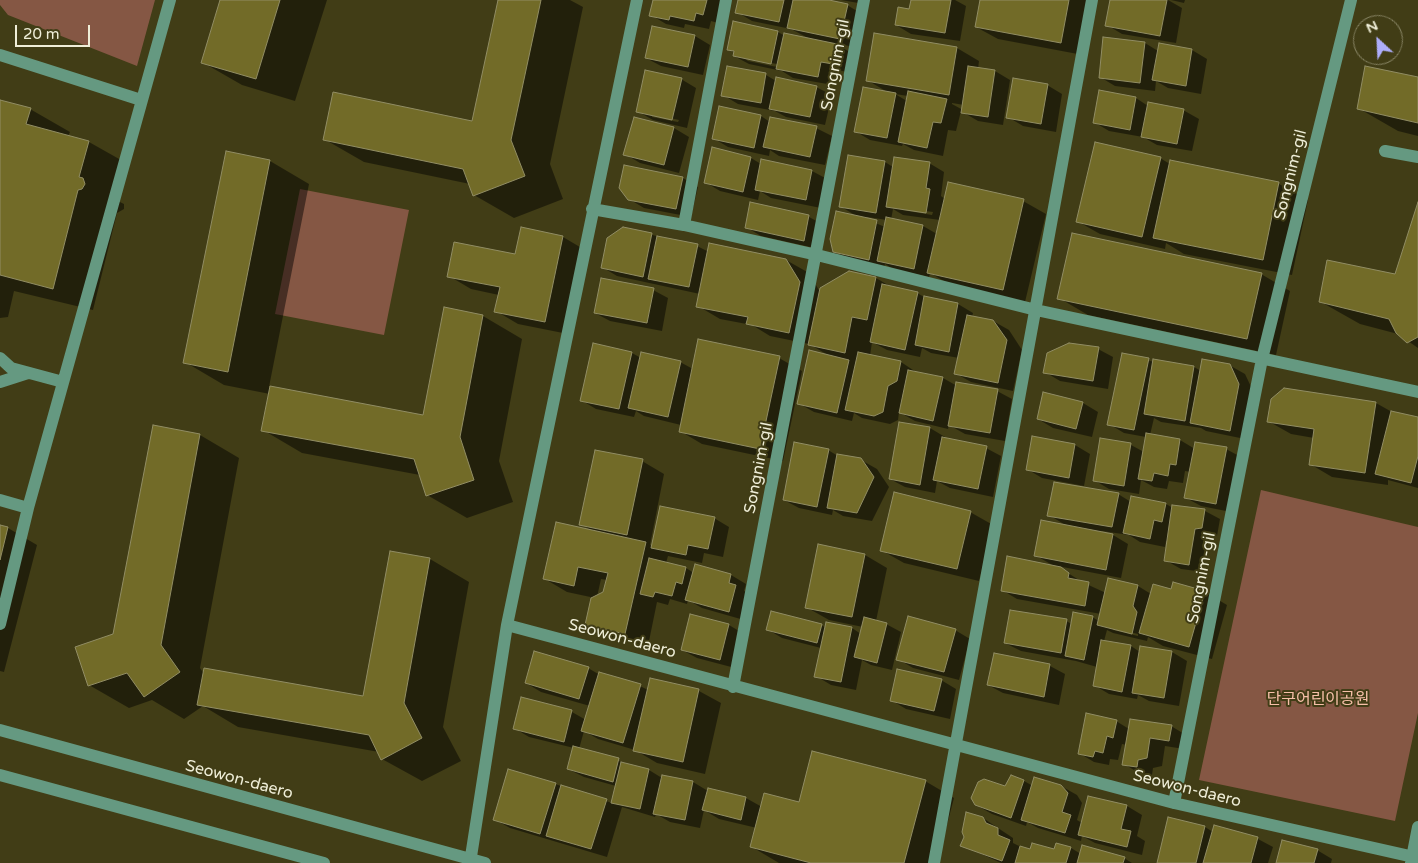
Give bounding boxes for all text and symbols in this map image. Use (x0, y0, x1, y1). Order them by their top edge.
scale bar (18, 15, 92, 47)
north arrow (1353, 15, 1403, 65)
text: N (1363, 17, 1381, 37)
street label: Songnim-gil (818, 18, 854, 112)
text: 20 m (23, 25, 60, 43)
street label: Songnim-gil (1271, 128, 1311, 222)
street label: Songnim-gil (741, 421, 777, 515)
street label: Songnim-gil (1184, 531, 1220, 625)
street label: Seowon-daero (566, 615, 678, 663)
park label: 단구어린이공원 (1266, 690, 1370, 710)
street label: Seowon-daero (183, 756, 295, 804)
street label: Seowon-daero (1131, 766, 1243, 812)

